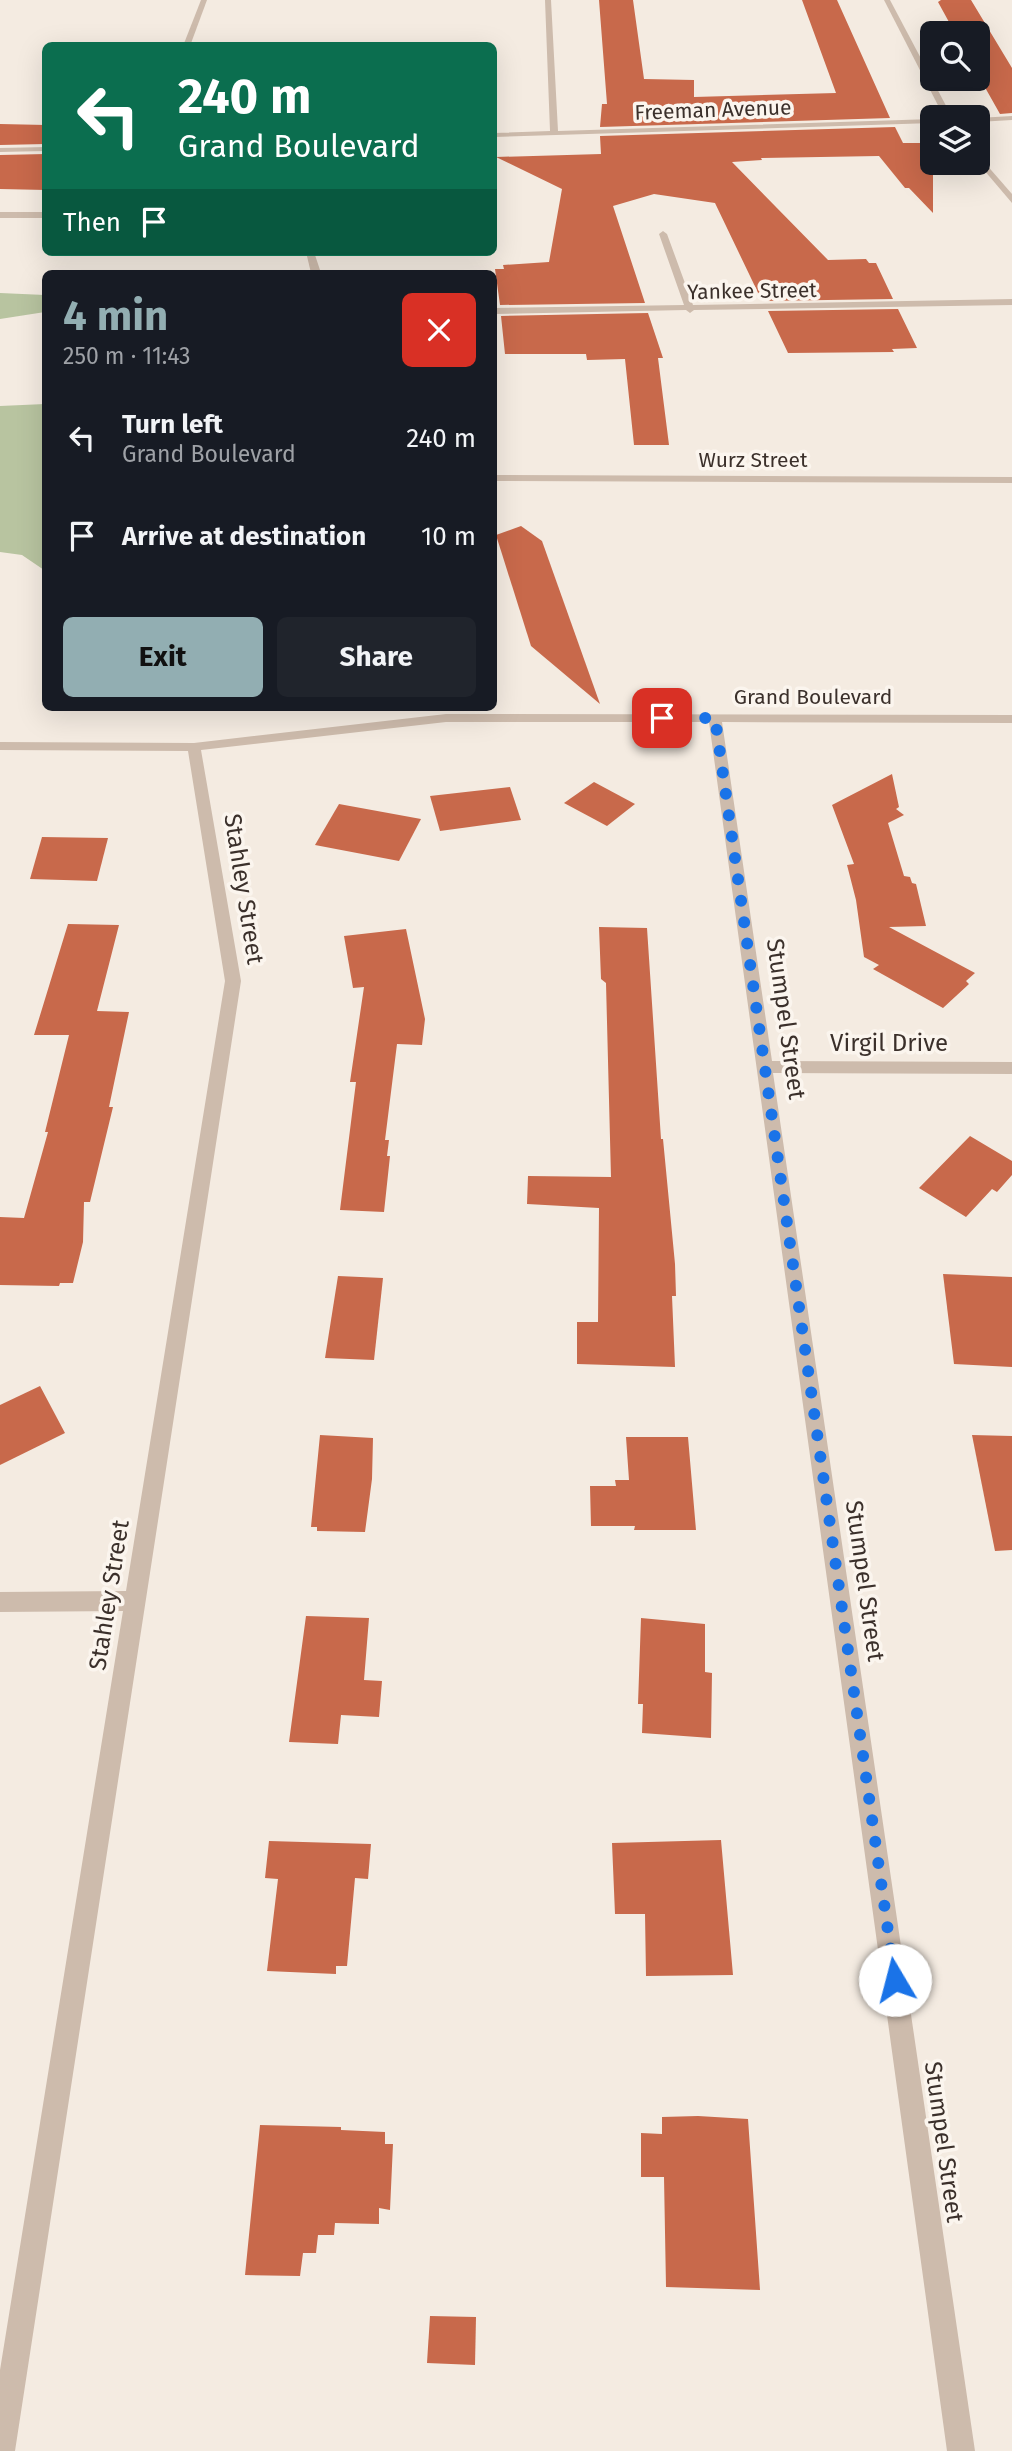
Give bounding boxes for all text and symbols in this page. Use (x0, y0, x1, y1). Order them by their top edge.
map controls (920, 21, 990, 175)
button: search (920, 21, 990, 91)
text: 240 m (178, 67, 311, 126)
icon: left (63, 70, 154, 161)
street label: Freeman Avenue (634, 94, 792, 126)
button: layers (920, 105, 990, 175)
text: Grand Boulevard (178, 127, 420, 165)
icon: arrive (135, 203, 173, 241)
text: Then (63, 207, 121, 238)
street label: Yankee Street (687, 277, 817, 305)
text: 4 min (63, 291, 168, 341)
button: close (402, 293, 476, 367)
text: 250 m · 11:43 (63, 342, 191, 370)
text: Turn left (122, 409, 223, 440)
icon: left (63, 419, 101, 457)
text: 240 m (406, 423, 476, 454)
text: Grand Boulevard (122, 440, 296, 468)
street label: Wurz Street (699, 447, 808, 473)
icon: arrive (63, 517, 101, 555)
text: Arrive at destination (122, 521, 366, 552)
text: 10 m (421, 521, 476, 552)
button: Exit (63, 617, 263, 697)
button: Share (277, 617, 476, 697)
street label: Grand Boulevard (734, 684, 892, 710)
pin (632, 688, 692, 748)
icon: arrive (643, 699, 681, 737)
street label: Stahley Street (218, 812, 270, 967)
street label: Stumpel Street (761, 937, 811, 1102)
street label: Virgil Drive (830, 1029, 948, 1057)
street label: Stumpel Street (840, 1499, 890, 1664)
street label: Stahley Street (83, 1517, 135, 1672)
position arrow (858, 1943, 932, 2017)
street label: Stumpel Street (919, 2060, 969, 2225)

